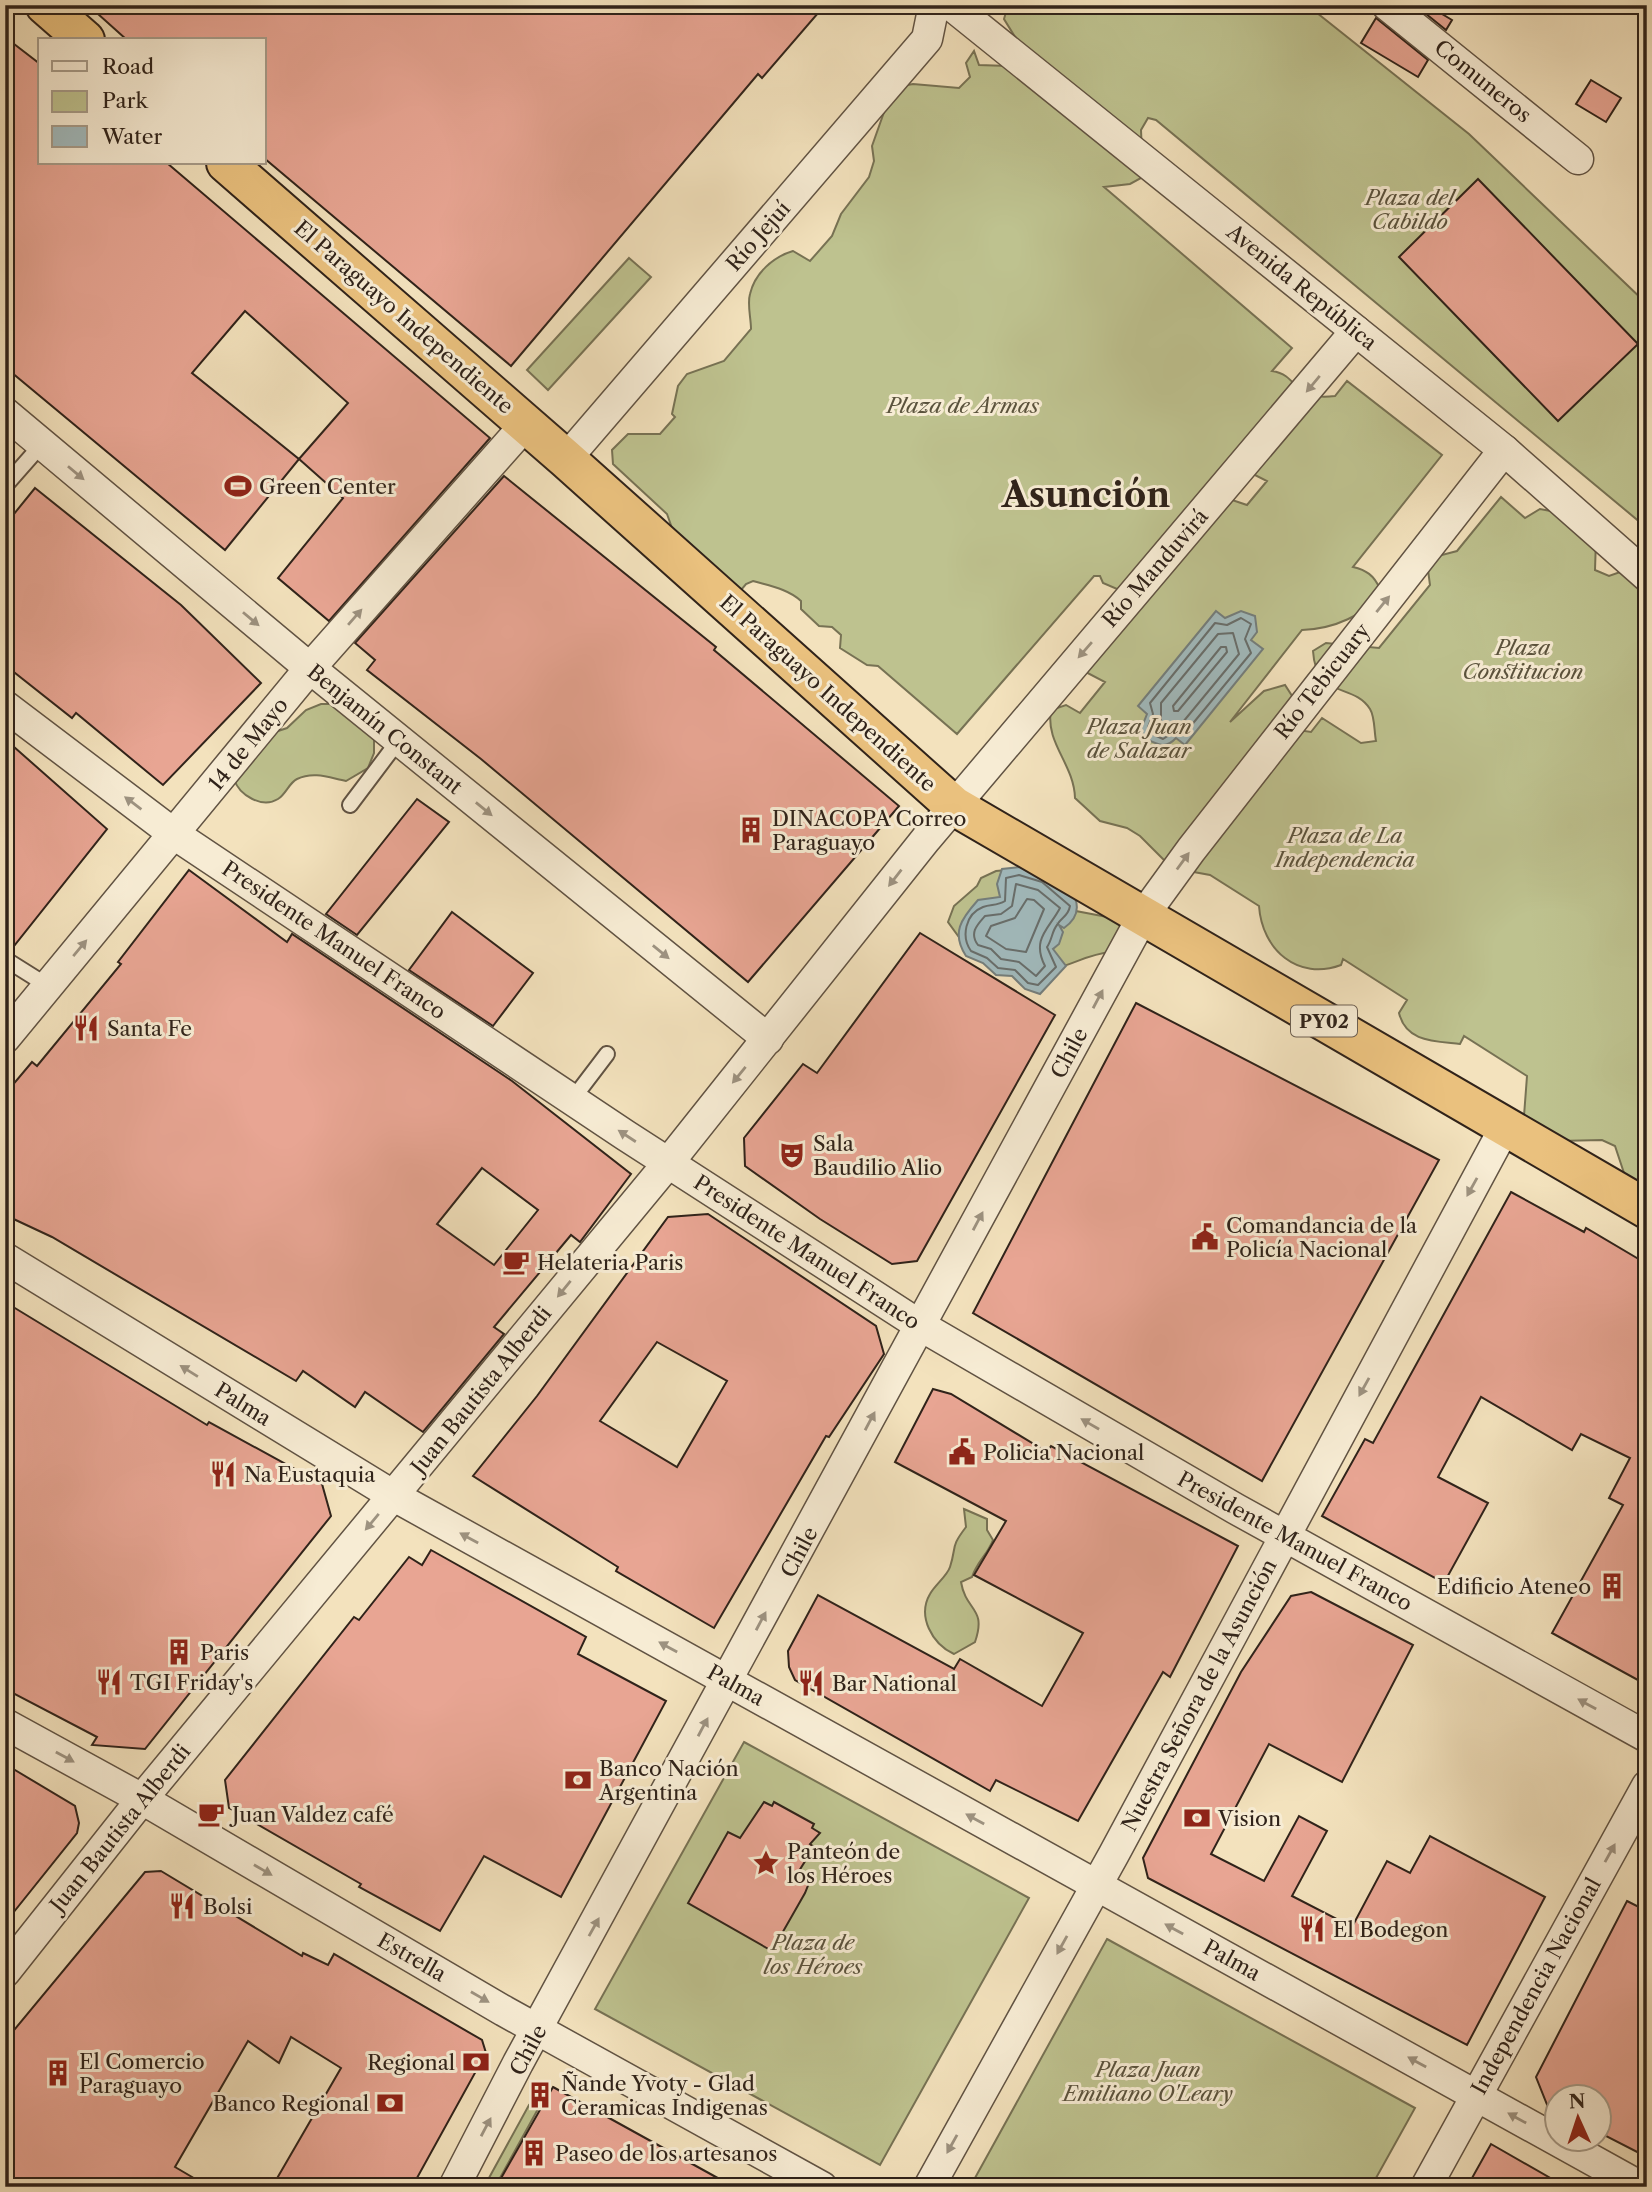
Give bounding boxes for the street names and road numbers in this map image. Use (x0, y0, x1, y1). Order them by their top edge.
street label: Comuneros (1430, 34, 1536, 128)
street label: Río Jejuí (721, 196, 795, 276)
street label: El Paraguayo Independiente (290, 215, 518, 419)
street label: Avenida República (1221, 218, 1383, 356)
street label: Río Manduvirá (1097, 503, 1214, 632)
street label: El Paraguayo Independiente (715, 589, 941, 797)
street label: Río Tebicuary (1269, 618, 1375, 744)
street label: Benjamín Constant (303, 659, 468, 799)
street label: 14 de Mayo (203, 692, 293, 796)
street label: Presidente Manuel Franco (217, 856, 451, 1024)
road number: PY02 (1291, 1006, 1357, 1036)
street label: Chile (1045, 1023, 1093, 1083)
street label: Presidente Manuel Franco (689, 1169, 925, 1335)
street label: Juan Bautista Alberdi (404, 1301, 556, 1481)
street label: Palma (210, 1377, 276, 1431)
street label: Presidente Manuel Franco (1173, 1466, 1417, 1616)
street label: Chile (775, 1522, 823, 1582)
street label: Nuestra Señora de la Asunción (1116, 1555, 1282, 1835)
street label: Palma (703, 1659, 770, 1711)
street label: Juan Bautista Alberdi (43, 1739, 195, 1919)
street label: Independencia Nacional (1466, 1873, 1606, 2099)
street label: Estrella (373, 1927, 451, 1987)
street label: Palma (1199, 1934, 1266, 1986)
street label: Chile (504, 2020, 552, 2080)

